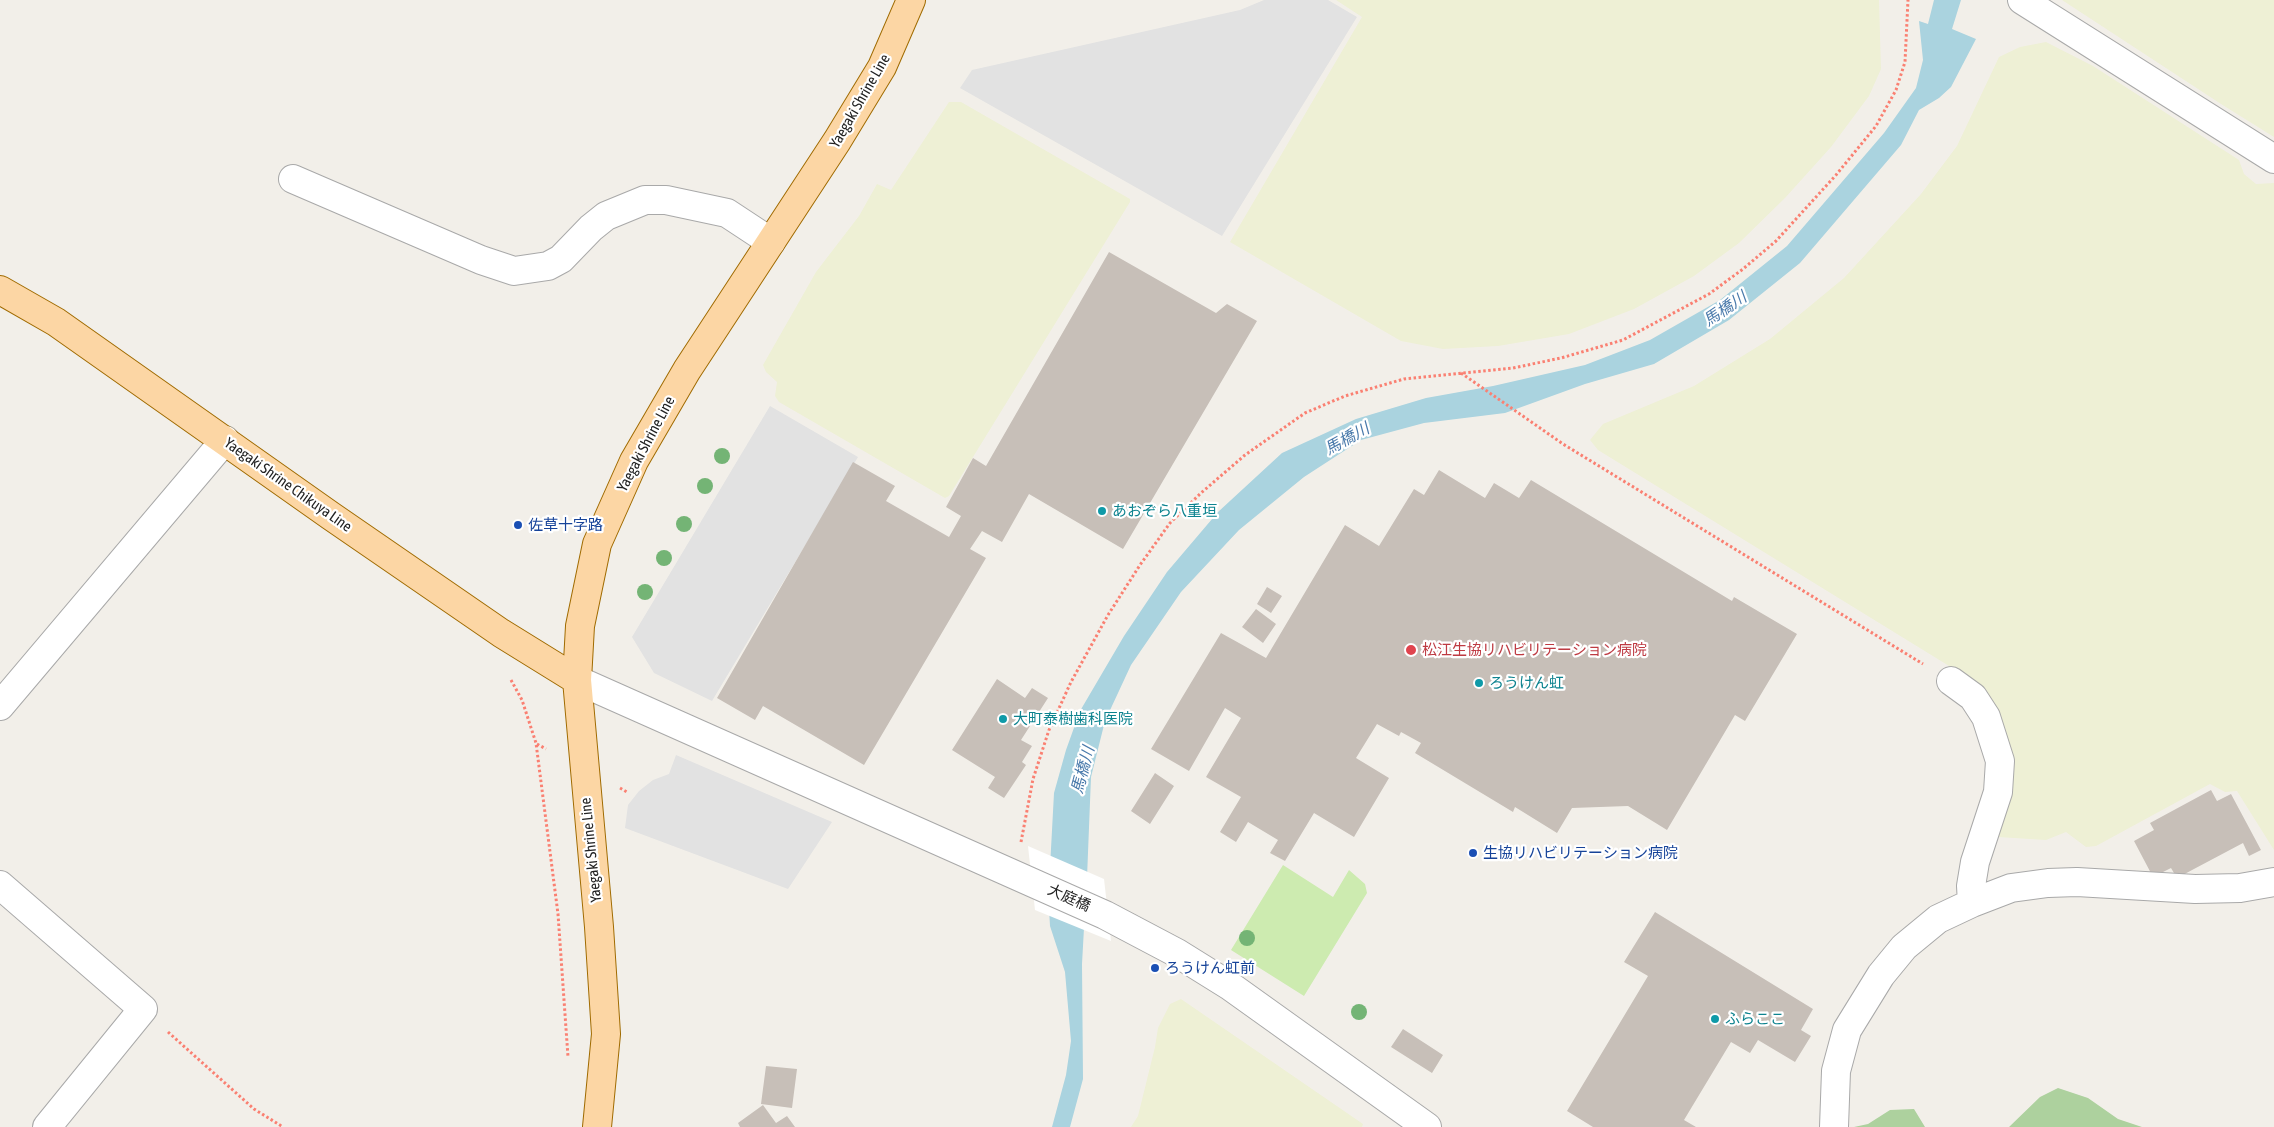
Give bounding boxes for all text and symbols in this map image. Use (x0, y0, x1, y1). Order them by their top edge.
street label: Yaegaki Shrine Line (826, 51, 894, 151)
water label: 馬橋川 (1700, 288, 1750, 330)
street label: Yaegaki Shrine Line (613, 393, 679, 495)
water label: 馬橋川 (1321, 419, 1373, 459)
street label: Yaegaki Shrine Chikuya Line (221, 434, 355, 536)
place label: あおぞら八重垣 (1112, 502, 1217, 520)
marker: あおぞら八重垣 (1096, 505, 1108, 517)
place label: 佐草十字路 (528, 516, 603, 534)
marker: 佐草十字路 (512, 519, 524, 531)
place label: 松江生協リハビリテーション病院 (1422, 641, 1647, 659)
marker: 松江生協リハビリテーション病院 (1404, 643, 1418, 657)
place label: ろうけん虹 (1489, 674, 1564, 692)
marker: ろうけん虹 (1473, 677, 1485, 689)
place label: 大町泰樹歯科医院 (1013, 710, 1133, 728)
marker: 大町泰樹歯科医院 (997, 713, 1009, 725)
water label: 馬橋川 (1068, 744, 1098, 796)
street label: Yaegaki Shrine Line (577, 797, 605, 903)
place label: 生協リハビリテーション病院 (1483, 844, 1678, 862)
marker: 生協リハビリテーション病院 (1467, 847, 1479, 859)
street label: 大庭橋 (1045, 881, 1093, 915)
place label: ろうけん虹前 (1165, 959, 1255, 977)
marker: ろうけん虹前 (1149, 962, 1161, 974)
place label: ふらここ (1725, 1010, 1785, 1028)
marker: ふらここ (1709, 1013, 1721, 1025)

